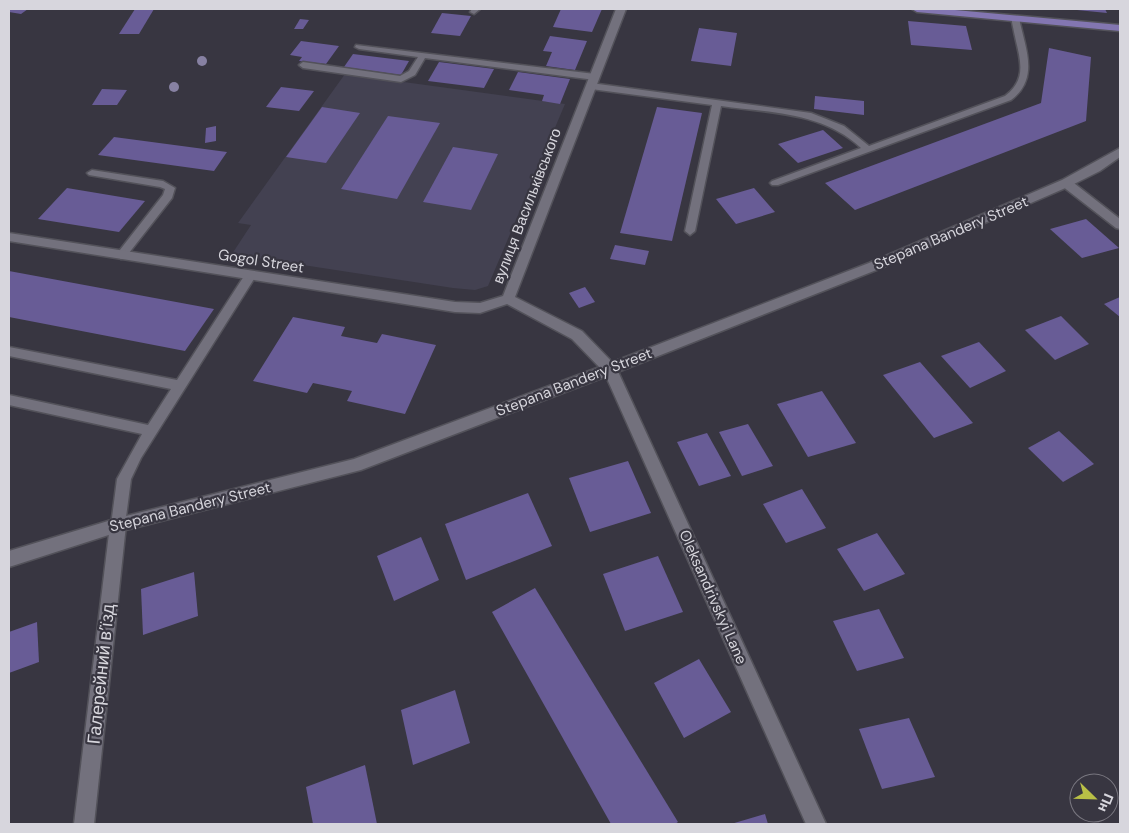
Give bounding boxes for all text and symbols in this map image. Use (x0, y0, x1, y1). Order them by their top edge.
street label: вулиця Васильківського (488, 125, 566, 287)
street label: Stepana Bandery Street (871, 191, 1031, 275)
street label: Gogol Street (217, 244, 306, 278)
street label: Stepana Bandery Street (493, 343, 655, 421)
street label: Stepana Bandery Street (107, 477, 273, 537)
street label: Oleksandrivskyi Lane (674, 527, 752, 667)
street label: Галерейний в’їзд (82, 602, 120, 745)
north arrow (1069, 773, 1119, 823)
text: Пн (1094, 791, 1118, 815)

